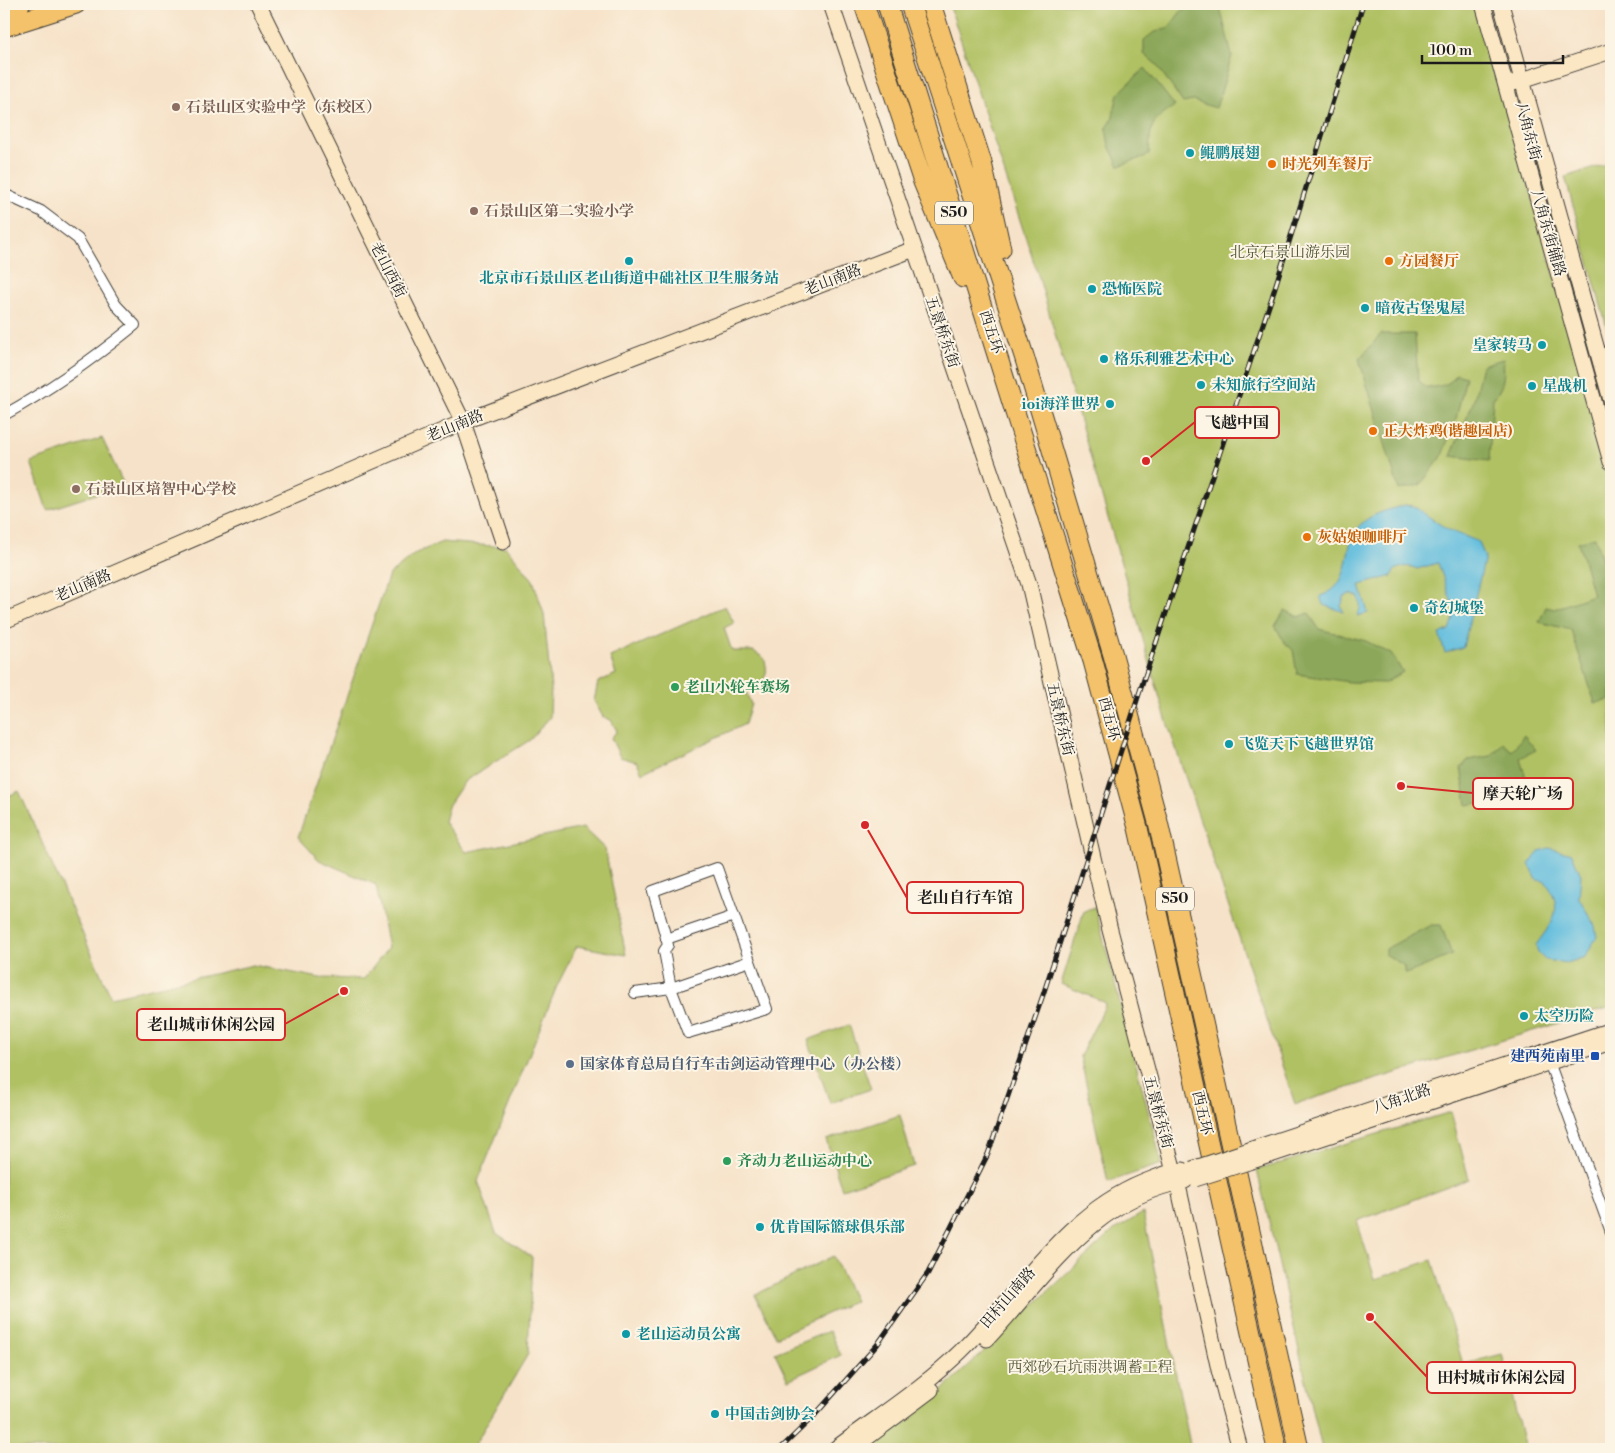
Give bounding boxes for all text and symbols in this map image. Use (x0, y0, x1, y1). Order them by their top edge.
scale bar (1422, 32, 1564, 64)
text: 100 m (1430, 41, 1472, 60)
place label: 石景山区实验中学（东校区） (186, 98, 381, 117)
street label: 八角东街 (1511, 100, 1545, 162)
marker: 石景山区实验中学（东校区） (170, 101, 182, 113)
place label: 鲲鹏展翅 (1200, 144, 1260, 163)
marker: 鲲鹏展翅 (1184, 147, 1196, 159)
place label: 时光列车餐厅 (1282, 155, 1372, 174)
marker: 时光列车餐厅 (1266, 158, 1278, 170)
street label: 八角东街辅路 (1526, 187, 1570, 279)
place label: 石景山区第二实验小学 (484, 202, 634, 221)
road number: S50 (935, 202, 973, 224)
marker: 石景山区第二实验小学 (468, 205, 480, 217)
street label: 老山西街 (366, 239, 410, 301)
park label: 北京石景山游乐园 (1230, 243, 1350, 262)
place label: 方园餐厅 (1399, 252, 1459, 271)
marker: 北京市石景山区老山街道中础社区卫生服务站 (623, 255, 635, 267)
marker: 方园餐厅 (1383, 255, 1395, 267)
street label: 老山南路 (802, 260, 864, 300)
place label: 北京市石景山区老山街道中础社区卫生服务站 (479, 269, 779, 288)
place label: 恐怖医院 (1102, 280, 1162, 299)
marker: 恐怖医院 (1086, 283, 1098, 295)
street label: 五景桥东街 (921, 293, 963, 371)
place label: 暗夜古堡鬼屋 (1375, 299, 1465, 318)
marker: 暗夜古堡鬼屋 (1359, 302, 1371, 314)
street label: 西五环 (975, 308, 1007, 356)
place label: 皇家转马 (1472, 336, 1532, 355)
marker: 皇家转马 (1536, 339, 1548, 351)
place label: 格乐利雅艺术中心 (1114, 350, 1234, 369)
marker: 格乐利雅艺术中心 (1098, 353, 1110, 365)
place label: 未知旅行空间站 (1211, 376, 1316, 395)
place label: 星战机 (1542, 377, 1587, 396)
marker: 未知旅行空间站 (1195, 379, 1207, 391)
marker: 星战机 (1526, 380, 1538, 392)
place label: ioi海洋世界 (1022, 395, 1100, 414)
marker: ioi海洋世界 (1104, 398, 1116, 410)
street label: 老山南路 (424, 406, 486, 446)
callout: 飞越中国 (1195, 407, 1279, 438)
text: 飞越中国 (1205, 413, 1269, 433)
place label: 正大炸鸡(谐趣园店) (1383, 422, 1513, 441)
marker: 正大炸鸡(谐趣园店) (1367, 425, 1379, 437)
place label: 石景山区培智中心学校 (86, 480, 237, 499)
marker: 石景山区培智中心学校 (70, 483, 82, 495)
place label: 灰姑娘咖啡厅 (1317, 528, 1407, 547)
marker: 灰姑娘咖啡厅 (1301, 531, 1313, 543)
street label: 老山南路 (52, 566, 114, 606)
place label: 奇幻城堡 (1424, 599, 1484, 618)
marker: 奇幻城堡 (1408, 602, 1420, 614)
place label: 老山小轮车赛场 (685, 678, 790, 697)
street label: 五景桥东街 (1042, 680, 1078, 758)
marker: 老山小轮车赛场 (669, 681, 681, 693)
street label: 西五环 (1094, 695, 1124, 743)
place label: 飞览天下飞越世界馆 (1239, 735, 1374, 754)
marker: 飞览天下飞越世界馆 (1223, 738, 1235, 750)
callout: 摩天轮广场 (1473, 778, 1573, 809)
text: 摩天轮广场 (1483, 784, 1563, 804)
callout: 老山自行车馆 (907, 882, 1023, 913)
text: 老山自行车馆 (917, 888, 1013, 908)
road number: S50 (1156, 888, 1194, 911)
place label: 太空历险 (1534, 1007, 1594, 1026)
callout: 老山城市休闲公园 (137, 1009, 285, 1040)
marker: 太空历险 (1518, 1010, 1530, 1022)
text: 老山城市休闲公园 (147, 1015, 275, 1035)
place label: 建西苑南里 (1510, 1047, 1585, 1066)
marker: 建西苑南里 (1589, 1050, 1601, 1062)
place label: 国家体育总局自行车击剑运动管理中心（办公楼） (580, 1055, 910, 1074)
marker: 国家体育总局自行车击剑运动管理中心（办公楼） (564, 1058, 576, 1070)
street label: 五景桥东街 (1139, 1073, 1177, 1151)
street label: 八角北路 (1371, 1080, 1433, 1118)
street label: 西五环 (1188, 1089, 1216, 1137)
place label: 齐动力老山运动中心 (737, 1152, 872, 1171)
marker: 齐动力老山运动中心 (721, 1155, 733, 1167)
place label: 优肯国际篮球俱乐部 (770, 1218, 905, 1237)
marker: 优肯国际篮球俱乐部 (754, 1221, 766, 1233)
street label: 田村山南路 (976, 1263, 1040, 1333)
place label: 老山运动员公寓 (636, 1325, 741, 1344)
marker: 老山运动员公寓 (620, 1328, 632, 1340)
park label: 西郊砂石坑雨洪调蓄工程 (1007, 1358, 1173, 1377)
callout: 田村城市休闲公园 (1427, 1362, 1575, 1393)
text: 田村城市休闲公园 (1437, 1368, 1565, 1388)
place label: 中国击剑协会 (725, 1405, 815, 1424)
marker: 中国击剑协会 (709, 1408, 721, 1420)

